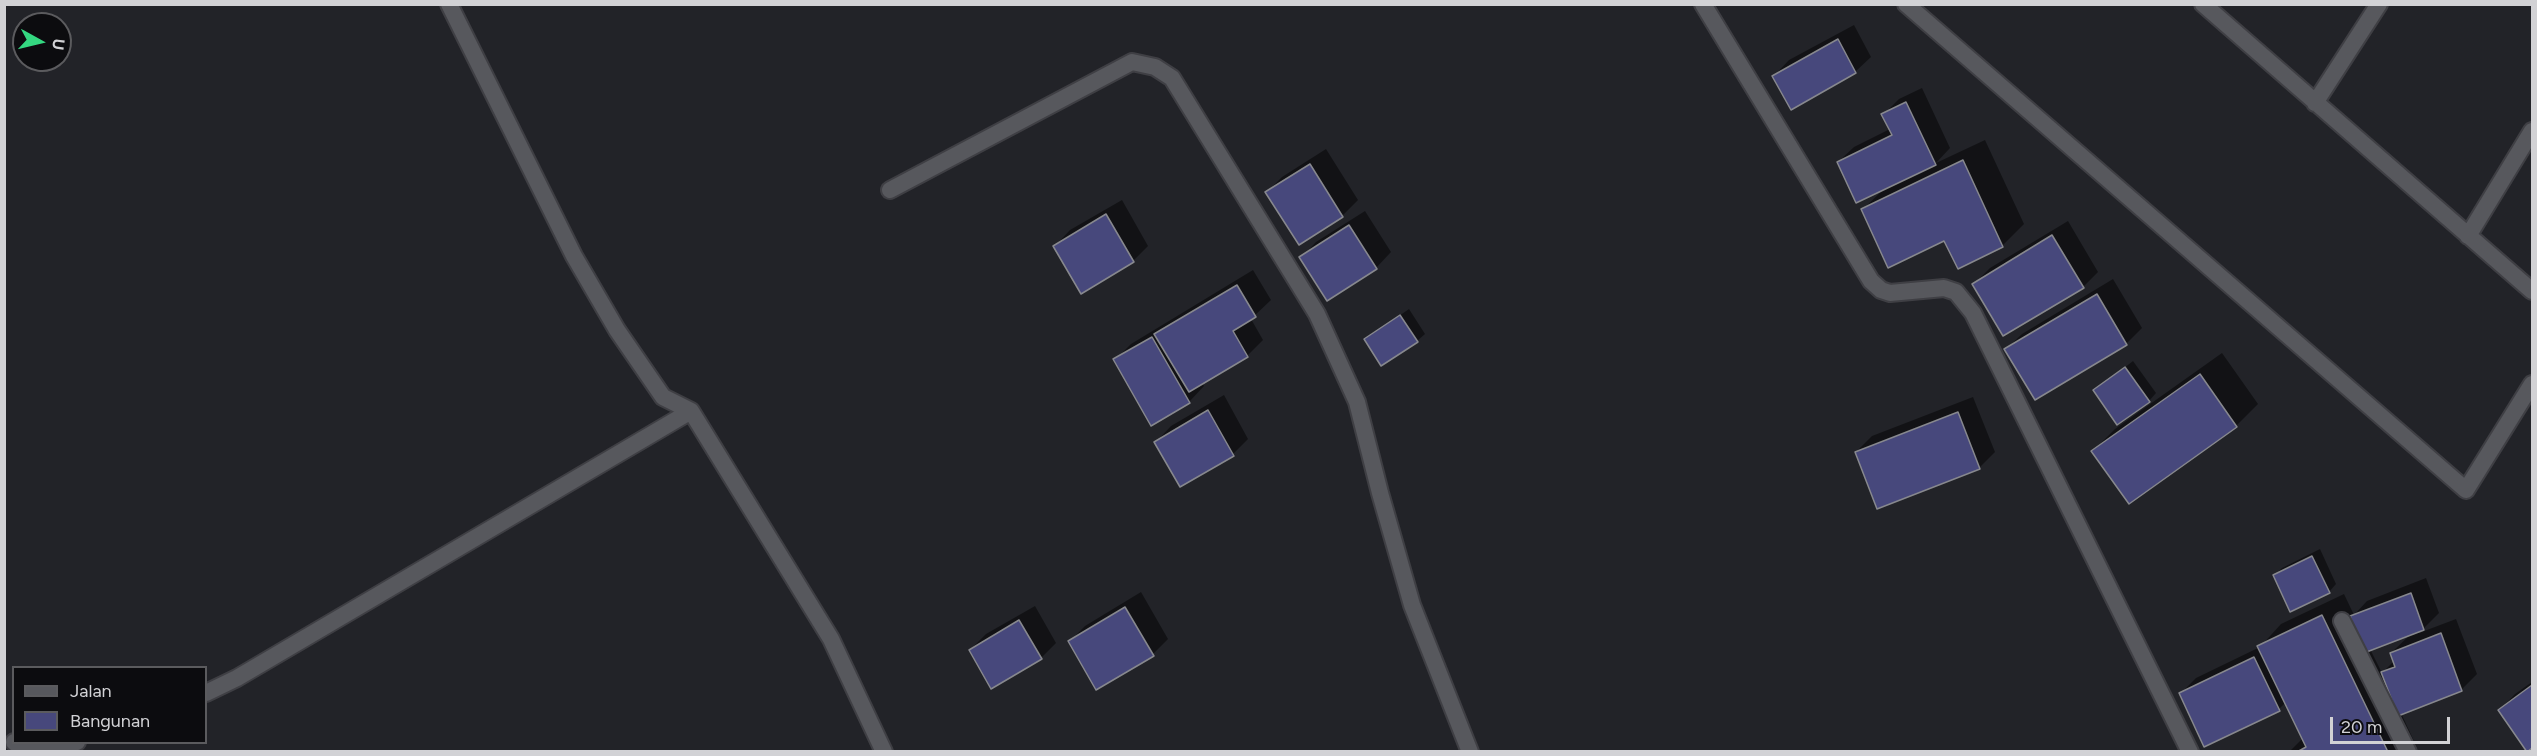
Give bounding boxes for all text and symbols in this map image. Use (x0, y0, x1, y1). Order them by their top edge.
north arrow (12, 12, 72, 72)
text: U (48, 37, 69, 51)
legend (12, 666, 207, 744)
text: Jalan (70, 680, 112, 702)
scale bar (2333, 705, 2453, 743)
text: Bangunan (70, 710, 150, 732)
text: 20 m (2341, 716, 2382, 738)

